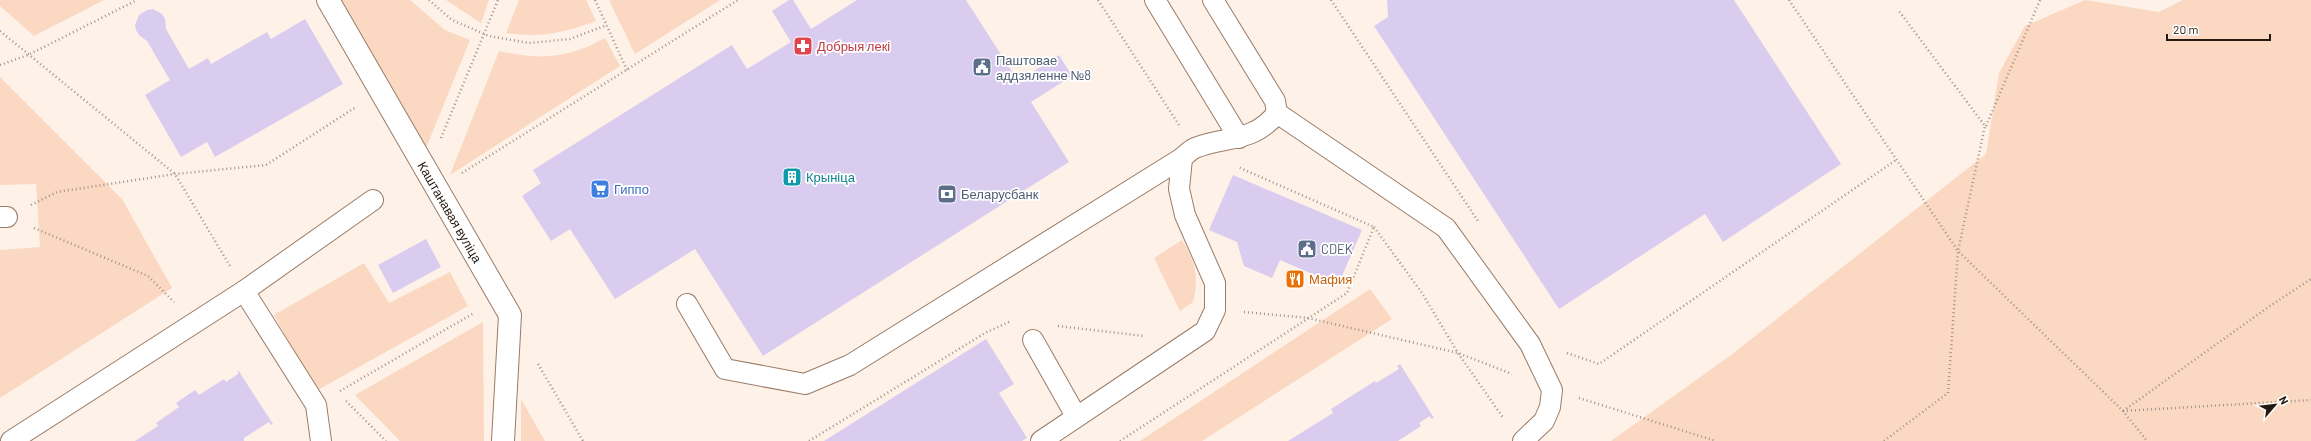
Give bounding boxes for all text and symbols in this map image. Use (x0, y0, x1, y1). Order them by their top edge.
scale bar (2167, 16, 2270, 42)
text: 20 m (2173, 22, 2199, 36)
pharmacy icon: Добрыя лекі (792, 35, 814, 57)
place label: Добрыя лекі (817, 38, 890, 54)
place label: Паштовае аддзяленне №8 (996, 52, 1091, 83)
public building icon: Паштовае аддзяленне №8 (971, 56, 993, 78)
street label: Каштанавая вуліца (414, 159, 486, 266)
building icon: Крыніца (781, 166, 803, 188)
place label: Крыніца (806, 169, 856, 185)
supermarket icon: Гиппо (589, 178, 611, 200)
place label: Гиппо (614, 181, 649, 197)
bank icon: Беларусбанк (936, 183, 958, 205)
place label: Беларусбанк (961, 186, 1039, 202)
public building icon: CDEK (1296, 238, 1318, 260)
place label: CDEK (1321, 241, 1353, 257)
restaurant icon: Мафия (1284, 268, 1306, 290)
place label: Мафия (1309, 271, 1352, 287)
north arrow (2255, 385, 2295, 425)
text: N (2277, 394, 2292, 406)

